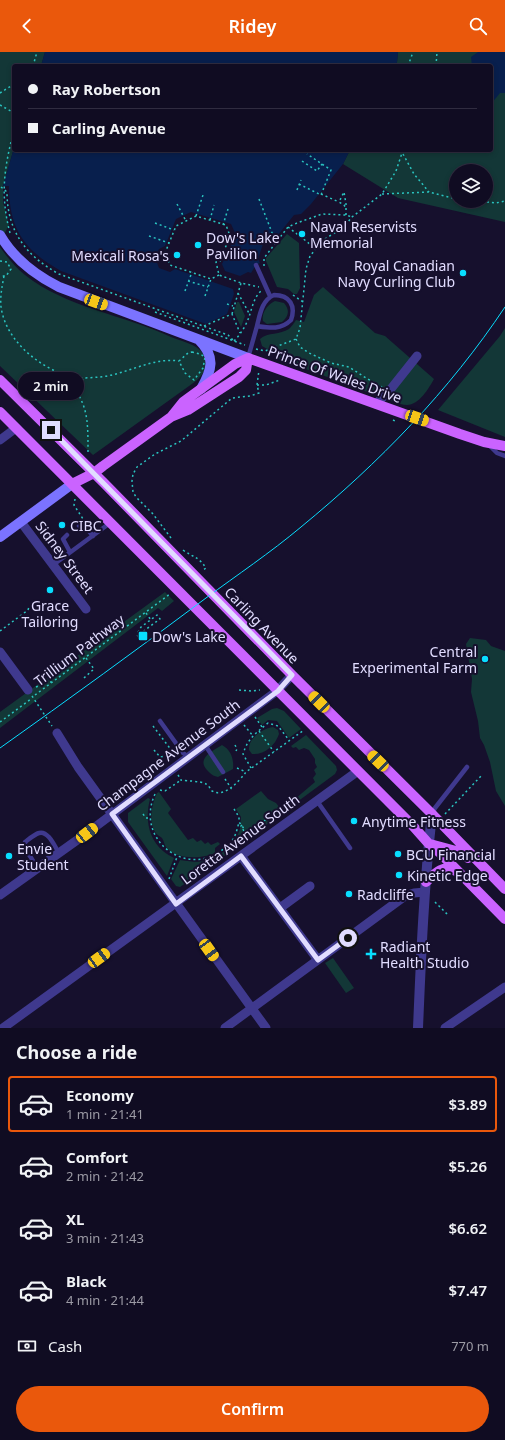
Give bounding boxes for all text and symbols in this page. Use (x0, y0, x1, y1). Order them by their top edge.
text: Ridey (229, 14, 276, 38)
icon: back (16, 15, 38, 37)
icon: search (467, 15, 489, 37)
text: Ray Robertson (52, 79, 161, 99)
text: Carling Avenue (52, 118, 166, 138)
map controls (449, 164, 493, 208)
button: layers (449, 164, 493, 208)
place label: Naval Reservists Memorial (310, 217, 417, 252)
place label: Dow's Lake Pavilion (206, 228, 280, 263)
marker: Naval Reservists Memorial (297, 229, 307, 239)
marker: Dow's Lake Pavilion (193, 240, 203, 250)
place label: Mexicali Rosa's (71, 246, 169, 265)
marker: Mexicali Rosa's (172, 250, 182, 260)
place label: Royal Canadian Navy Curling Club (337, 256, 455, 291)
marker: Royal Canadian Navy Curling Club (458, 268, 468, 278)
car (83, 292, 109, 312)
street label: Prince Of Wales Drive (265, 341, 405, 407)
callout: 2 min (18, 372, 84, 400)
text: 2 min (33, 377, 69, 395)
car (404, 408, 430, 428)
route end (42, 421, 60, 439)
place label: CIBC (70, 516, 102, 535)
street label: Sidney Street (32, 517, 98, 597)
marker: CIBC (57, 520, 67, 530)
street label: Carling Avenue (221, 583, 304, 668)
marker: Grace Tailoring (45, 585, 55, 595)
place label: Grace Tailoring (22, 596, 78, 631)
street label: Trillium Pathway (30, 609, 129, 690)
place label: Dow's Lake (152, 627, 226, 646)
marker: Dow's Lake (137, 630, 149, 642)
place label: Central Experimental Farm (352, 642, 477, 677)
marker: Central Experimental Farm (480, 654, 490, 664)
car (306, 689, 332, 715)
street label: Champagne Avenue South (92, 695, 244, 815)
car (365, 748, 391, 774)
street label: Loretta Avenue South (177, 790, 303, 888)
place label: Anytime Fitness (362, 812, 466, 831)
marker: Anytime Fitness (349, 816, 359, 826)
car (74, 821, 100, 845)
place label: Envie Student (17, 839, 69, 874)
place label: BCU Financial (406, 845, 496, 864)
marker: BCU Financial (393, 849, 403, 859)
marker: Envie Student (4, 851, 14, 861)
place label: Kinetic Edge (407, 866, 488, 885)
marker: Kinetic Edge (394, 870, 404, 880)
place label: Radcliffe (357, 885, 414, 904)
marker: Radcliffe (344, 889, 354, 899)
route start (339, 929, 357, 947)
car (197, 937, 221, 963)
place label: Radiant Health Studio (380, 937, 469, 972)
car (86, 946, 112, 970)
marker: Radiant Health Studio (365, 948, 377, 960)
text: Choose a ride (16, 1040, 137, 1064)
text: Economy (66, 1085, 134, 1105)
icon: car (18, 1086, 54, 1122)
text: $3.89 (449, 1094, 487, 1114)
text: 1 min · 21:41 (66, 1105, 144, 1123)
text: Comfort (66, 1147, 128, 1167)
icon: car (18, 1148, 54, 1184)
text: $5.26 (449, 1156, 487, 1176)
text: 2 min · 21:42 (66, 1167, 144, 1185)
text: XL (66, 1209, 84, 1229)
icon: car (18, 1210, 54, 1246)
text: $6.62 (449, 1218, 487, 1238)
text: 3 min · 21:43 (66, 1229, 144, 1247)
text: Black (66, 1271, 106, 1291)
icon: car (18, 1272, 54, 1308)
text: $7.47 (449, 1280, 487, 1300)
text: 4 min · 21:44 (66, 1291, 144, 1309)
icon: cash (16, 1335, 38, 1357)
text: Cash (48, 1336, 82, 1356)
text: 770 m (451, 1337, 489, 1355)
button: Confirm (16, 1386, 489, 1432)

